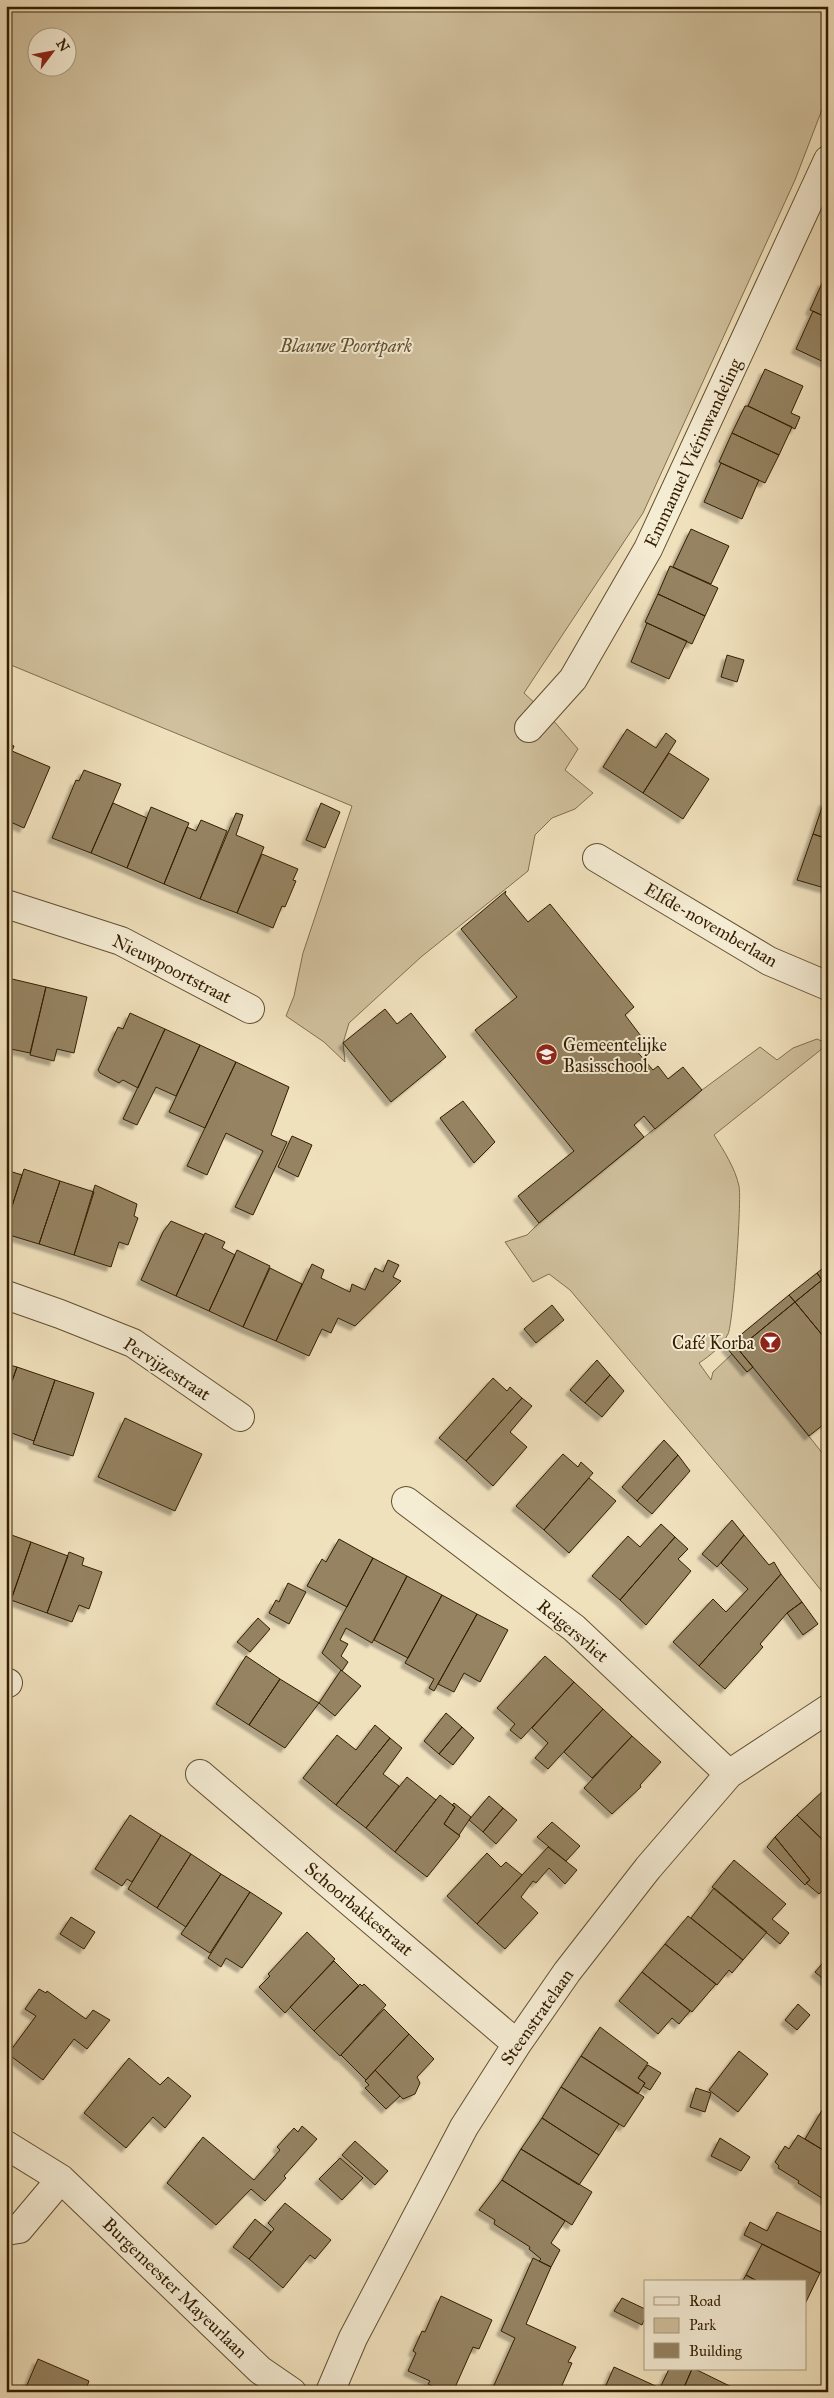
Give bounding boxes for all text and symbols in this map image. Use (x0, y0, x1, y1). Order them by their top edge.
north arrow (28, 28, 78, 78)
text: N (52, 36, 73, 55)
park label: Blauwe Poortpark (279, 335, 412, 358)
street label: Emmanuel Viérinwandeling (640, 354, 748, 551)
street label: Elfde-novemberlaan (641, 878, 782, 972)
street label: Nieuwpoortstraat (109, 930, 236, 1009)
place label: Gemeentelijke Basisschool (563, 1034, 667, 1077)
school or university icon: Gemeentelijke Basisschool (535, 1043, 559, 1067)
bar icon: Café Korba (758, 1331, 782, 1355)
place label: Café Korba (672, 1332, 754, 1354)
street label: Pervijzestraat (119, 1333, 215, 1406)
street label: Reigersvliet (532, 1595, 614, 1668)
street label: Schoorbakkestraat (300, 1857, 418, 1961)
street label: Steenstratelaan (496, 1964, 578, 2069)
street label: Burgemeester Mayeurlaan (97, 2213, 252, 2364)
legend (644, 2280, 806, 2370)
text: Road (689, 2292, 721, 2310)
text: Park (689, 2316, 716, 2334)
text: Building (689, 2342, 743, 2360)

